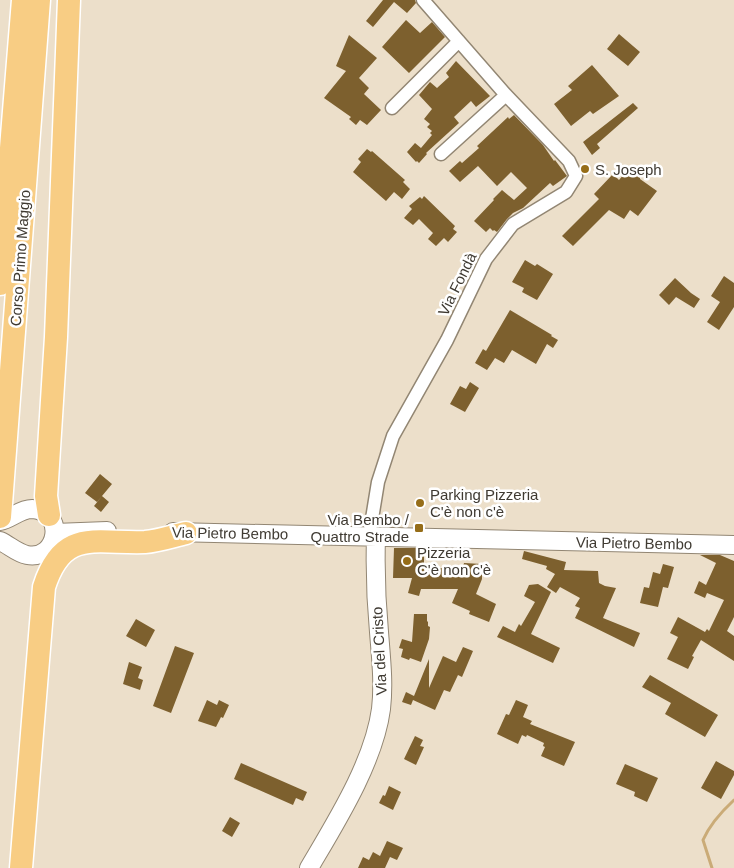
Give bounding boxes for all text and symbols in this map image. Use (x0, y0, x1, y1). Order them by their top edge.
place label: S. Joseph (595, 161, 662, 178)
marker: S. Joseph (579, 163, 591, 175)
street label: Corso Primo Maggio (7, 189, 33, 327)
street label: Via Fondà (434, 249, 480, 318)
place label: Parking Pizzeria C'è non c'è (430, 486, 539, 520)
marker: Parking Pizzeria C'è non c'è (414, 497, 426, 509)
place label: Via Bembo / Quattro Strade (311, 511, 410, 545)
marker: Via Bembo / Quattro Strade (413, 522, 425, 534)
street label: Via Pietro Bembo (172, 523, 288, 543)
street label: Via Pietro Bembo (576, 533, 692, 553)
place label: Pizzeria C'è non c'è (417, 544, 491, 578)
marker: Pizzeria C'è non c'è (401, 555, 413, 567)
street label: Via del Cristo (368, 606, 390, 696)

